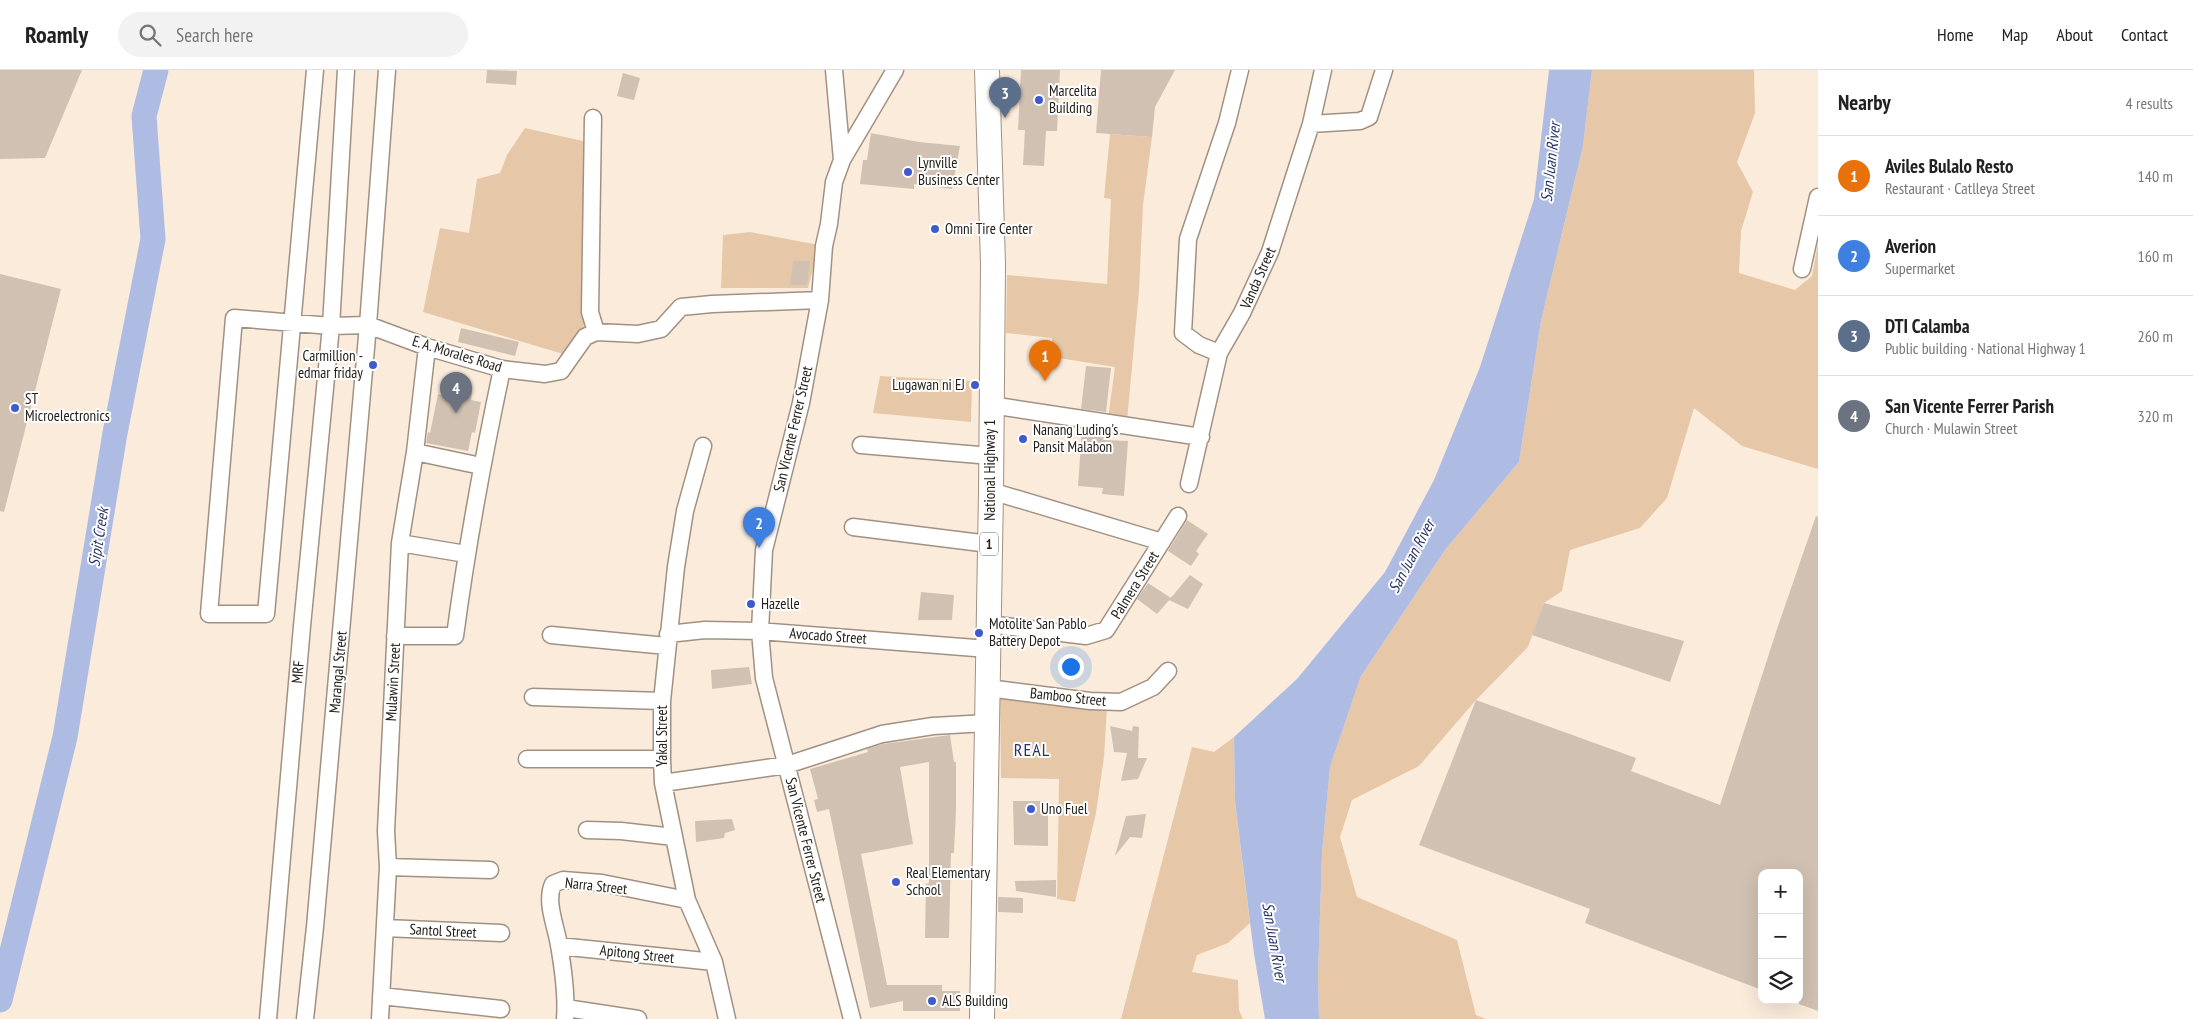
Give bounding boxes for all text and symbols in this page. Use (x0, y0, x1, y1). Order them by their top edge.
search box (118, 12, 468, 57)
text: Roamly (25, 19, 88, 50)
icon: search (136, 21, 164, 49)
text: Search here (176, 23, 253, 47)
text: Home (1937, 23, 1974, 46)
text: Map (2002, 23, 2028, 46)
text: About (2056, 23, 2093, 46)
text: Contact (2121, 23, 2168, 46)
pin: 3 (989, 77, 1021, 118)
place label: Marcelita Building (1049, 81, 1097, 117)
text: Nearby (1838, 89, 1891, 116)
text: 4 results (2126, 93, 2173, 113)
marker: Marcelita Building (1033, 94, 1045, 106)
water label: San Juan River (1536, 119, 1564, 203)
place label: Lynville Business Center (918, 153, 1000, 189)
text: Aviles Bulalo Resto (1885, 154, 2014, 178)
marker: Lynville Business Center (902, 166, 914, 178)
text: 1 (1850, 166, 1858, 186)
text: 140 m (2138, 166, 2173, 186)
text: Restaurant · Catlleya Street (1885, 178, 2035, 198)
place label: Omni Tire Center (945, 219, 1034, 238)
marker: Omni Tire Center (929, 223, 941, 235)
text: Averion (1885, 234, 1936, 258)
street label: Vanda Street (1235, 244, 1280, 313)
text: 2 (1850, 246, 1858, 266)
text: 160 m (2138, 246, 2173, 266)
text: Supermarket (1885, 258, 1955, 278)
text: DTI Calamba (1885, 314, 1970, 338)
text: 3 (1850, 326, 1858, 346)
text: 260 m (2138, 326, 2173, 346)
street label: E. A. Morales Road (410, 331, 504, 376)
text: Public building · National Highway 1 (1885, 338, 2086, 358)
pin: 1 (1029, 340, 1061, 381)
place label: Carmillion - edmar friday (298, 346, 363, 382)
marker: Carmillion - edmar friday (367, 359, 379, 371)
street label: San Vicente Ferrer Street (769, 364, 816, 494)
pin: 4 (440, 372, 472, 413)
place label: Lugawan ni EJ (892, 375, 965, 394)
marker: Lugawan ni EJ (969, 379, 981, 391)
place label: ST Microelectronics (25, 389, 110, 425)
text: San Vicente Ferrer Parish (1885, 394, 2054, 418)
marker: ST Microelectronics (9, 402, 21, 414)
text: 4 (1850, 406, 1858, 426)
text: 320 m (2138, 406, 2173, 426)
text: Church · Mulawin Street (1885, 418, 2017, 438)
street label: National Highway 1 (980, 419, 999, 521)
place label: Nanang Luding's Pansit Malabon (1033, 420, 1118, 456)
marker: Nanang Luding's Pansit Malabon (1017, 433, 1029, 445)
water label: Sipit Creek (83, 504, 113, 568)
pin: 2 (743, 507, 775, 548)
water label: San Juan River (1383, 514, 1440, 596)
road number: 1 (980, 532, 998, 556)
street label: Palmera Street (1106, 547, 1163, 622)
place label: Hazelle (761, 594, 800, 613)
marker: Hazelle (745, 598, 757, 610)
place label: Motolite San Pablo Battery Depot (989, 614, 1087, 650)
street label: Avocado Street (789, 623, 867, 648)
marker: Motolite San Pablo Battery Depot (973, 627, 985, 639)
street label: Marangal Street (324, 630, 351, 714)
street label: Mulawin Street (381, 642, 404, 722)
your location (1058, 654, 1084, 680)
street label: MRF (287, 660, 308, 684)
street label: Bamboo Street (1029, 683, 1107, 710)
street label: Yakal Street (652, 705, 671, 767)
district label: REAL (1014, 738, 1050, 761)
street label: San Vicente Ferrer Street (782, 775, 831, 904)
place label: Uno Fuel (1041, 799, 1088, 818)
marker: Uno Fuel (1025, 803, 1037, 815)
place label: Real Elementary School (906, 863, 990, 899)
map controls (1758, 869, 1803, 1004)
button: + (1758, 869, 1803, 914)
street label: Narra Street (564, 873, 628, 898)
marker: Real Elementary School (890, 876, 902, 888)
water label: San Juan River (1258, 901, 1292, 986)
button: − (1758, 914, 1803, 959)
street label: Santol Street (409, 919, 477, 942)
street label: Apitong Street (599, 940, 675, 967)
button: layers (1758, 959, 1803, 1004)
place label: ALS Building (942, 991, 1008, 1010)
marker: ALS Building (926, 995, 938, 1007)

